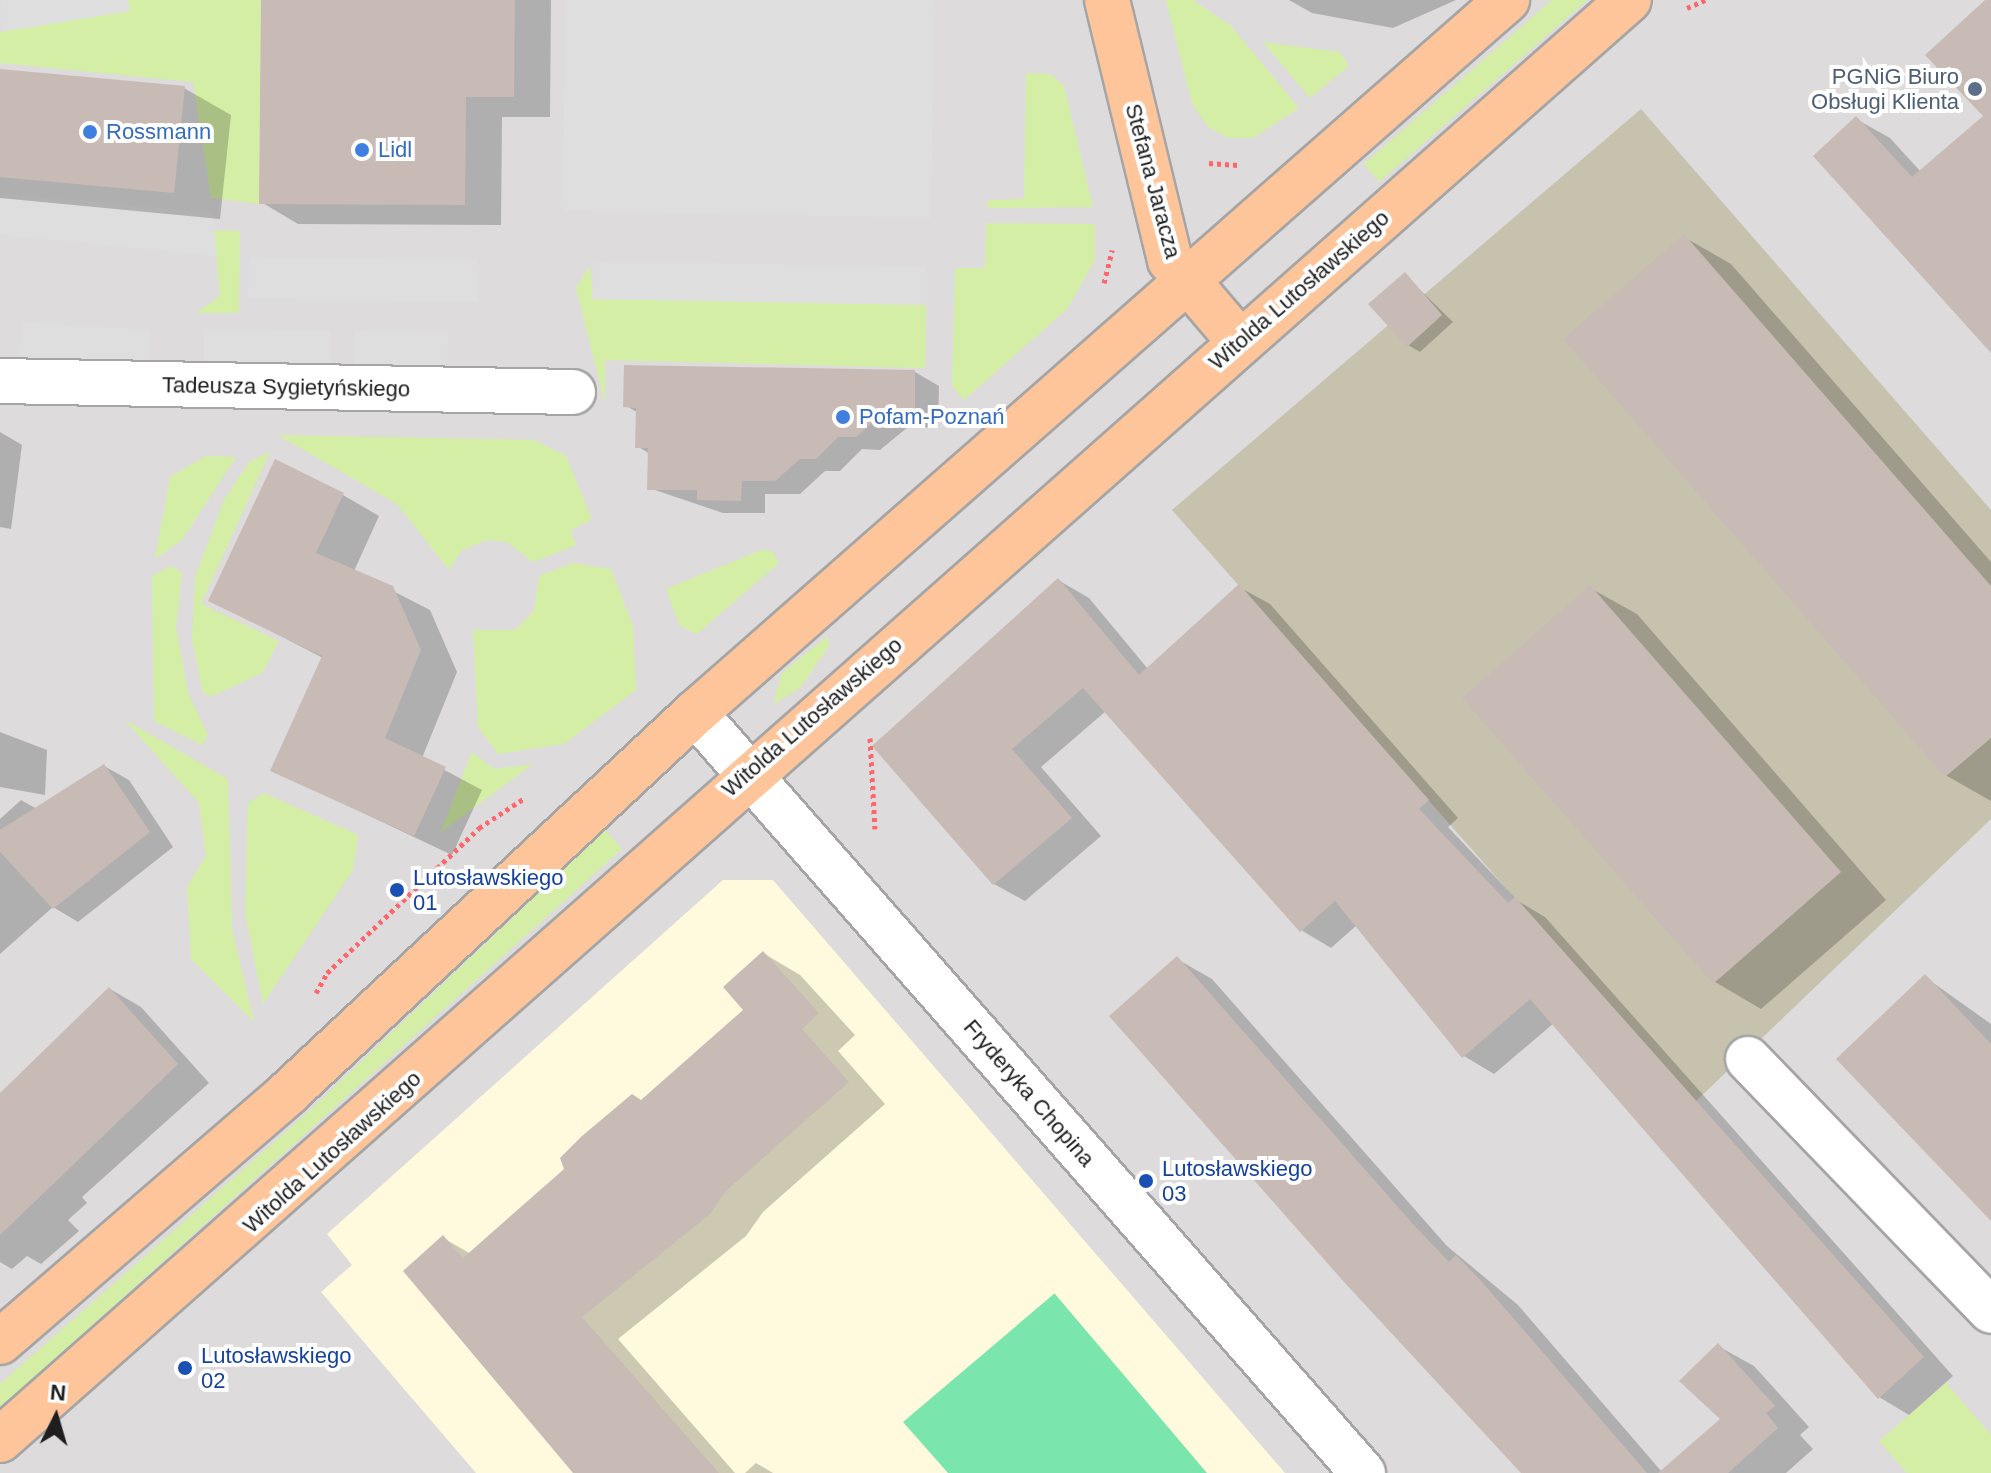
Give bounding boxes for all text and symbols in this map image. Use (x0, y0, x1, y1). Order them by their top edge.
place label: PGNiG Biuro Obsługi Klienta (1811, 63, 1959, 114)
marker: PGNiG Biuro Obsługi Klienta (1966, 80, 1984, 98)
street label: Stefana Jaracza (1120, 101, 1186, 261)
place label: Rossmann (106, 119, 211, 145)
marker: Rossmann (81, 123, 99, 141)
place label: Lidl (378, 137, 412, 163)
marker: Lidl (353, 141, 371, 159)
street label: Witolda Lutosławskiego (1204, 205, 1394, 375)
street label: Tadeusza Sygietyńskiego (162, 372, 410, 402)
place label: Pofam-Poznań (859, 404, 1005, 430)
marker: Pofam-Poznań (834, 408, 852, 426)
street label: Witolda Lutosławskiego (717, 632, 907, 802)
place label: Lutosławskiego 01 (413, 864, 563, 916)
marker: Lutosławskiego 01 (388, 881, 406, 899)
street label: Fryderyka Chopina (958, 1014, 1100, 1172)
street label: Witolda Lutosławskiego (238, 1065, 426, 1239)
place label: Lutosławskiego 03 (1162, 1155, 1312, 1206)
marker: Lutosławskiego 03 (1137, 1172, 1155, 1190)
place label: Lutosławskiego 02 (201, 1342, 351, 1394)
marker: Lutosławskiego 02 (176, 1359, 194, 1377)
north arrow (16, 1377, 96, 1457)
text: N (49, 1379, 67, 1406)

